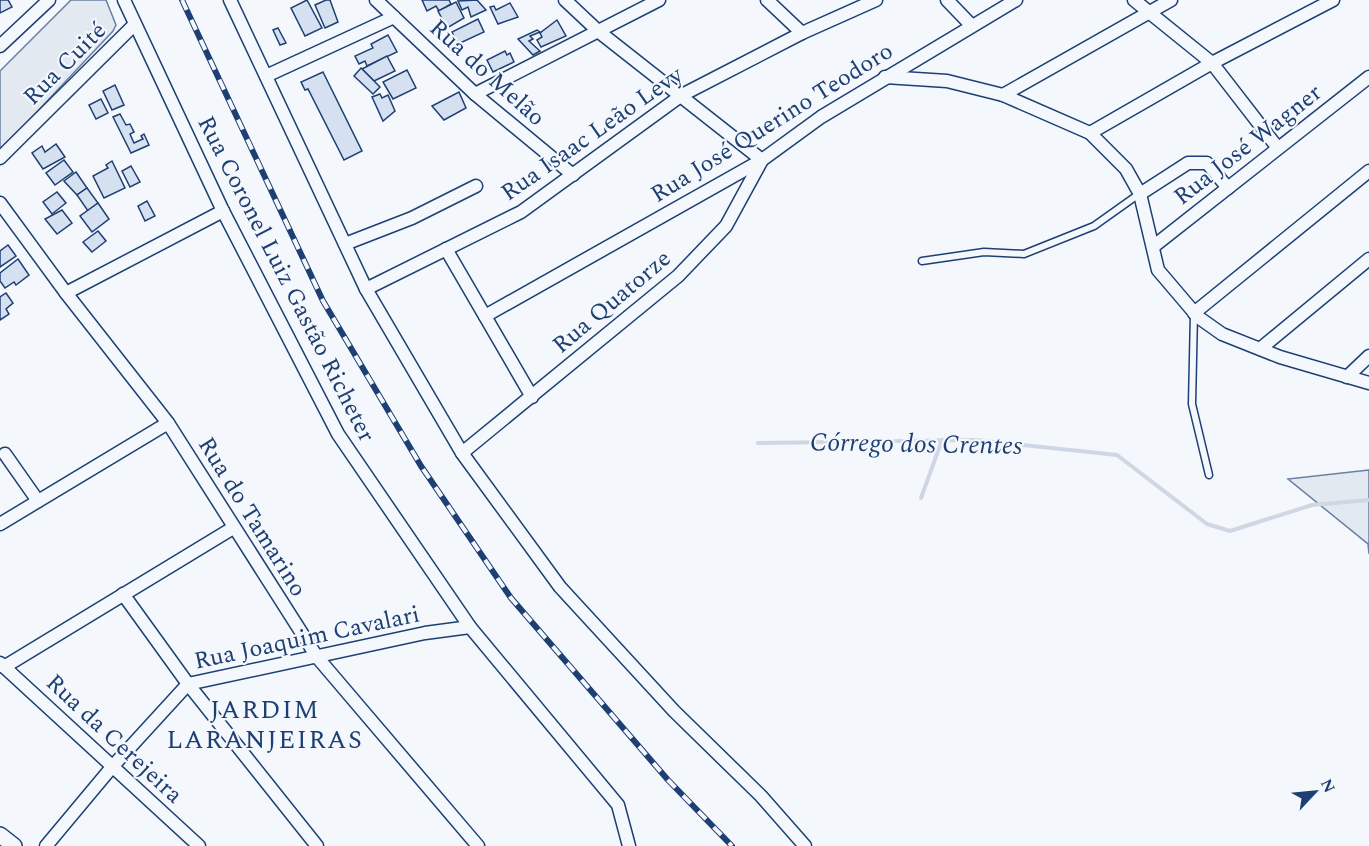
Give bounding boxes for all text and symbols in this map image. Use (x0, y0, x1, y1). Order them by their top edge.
street label: Rua do Melão (421, 11, 553, 135)
street label: Rua Cuité (15, 14, 115, 114)
street label: Rua José Querino Teodoro (644, 34, 900, 212)
street label: Rua Isaac Leão Levy (494, 57, 692, 210)
street label: Rua José Wagner (1166, 76, 1330, 214)
street label: Rua Coronel Luiz Gastão Richeter (188, 110, 384, 448)
street label: Rua Quatorze (545, 241, 679, 363)
water label: Córrego dos Crentes (809, 422, 1023, 466)
street label: Rua do Tamarino (188, 430, 316, 604)
street label: Rua Joaquim Cavalari (191, 596, 423, 680)
street label: Rua da Cerejeira (37, 666, 191, 813)
district label: JARDIM LARANJEIRAS (167, 690, 363, 760)
north arrow (1285, 762, 1345, 822)
text: N (1314, 775, 1341, 797)

